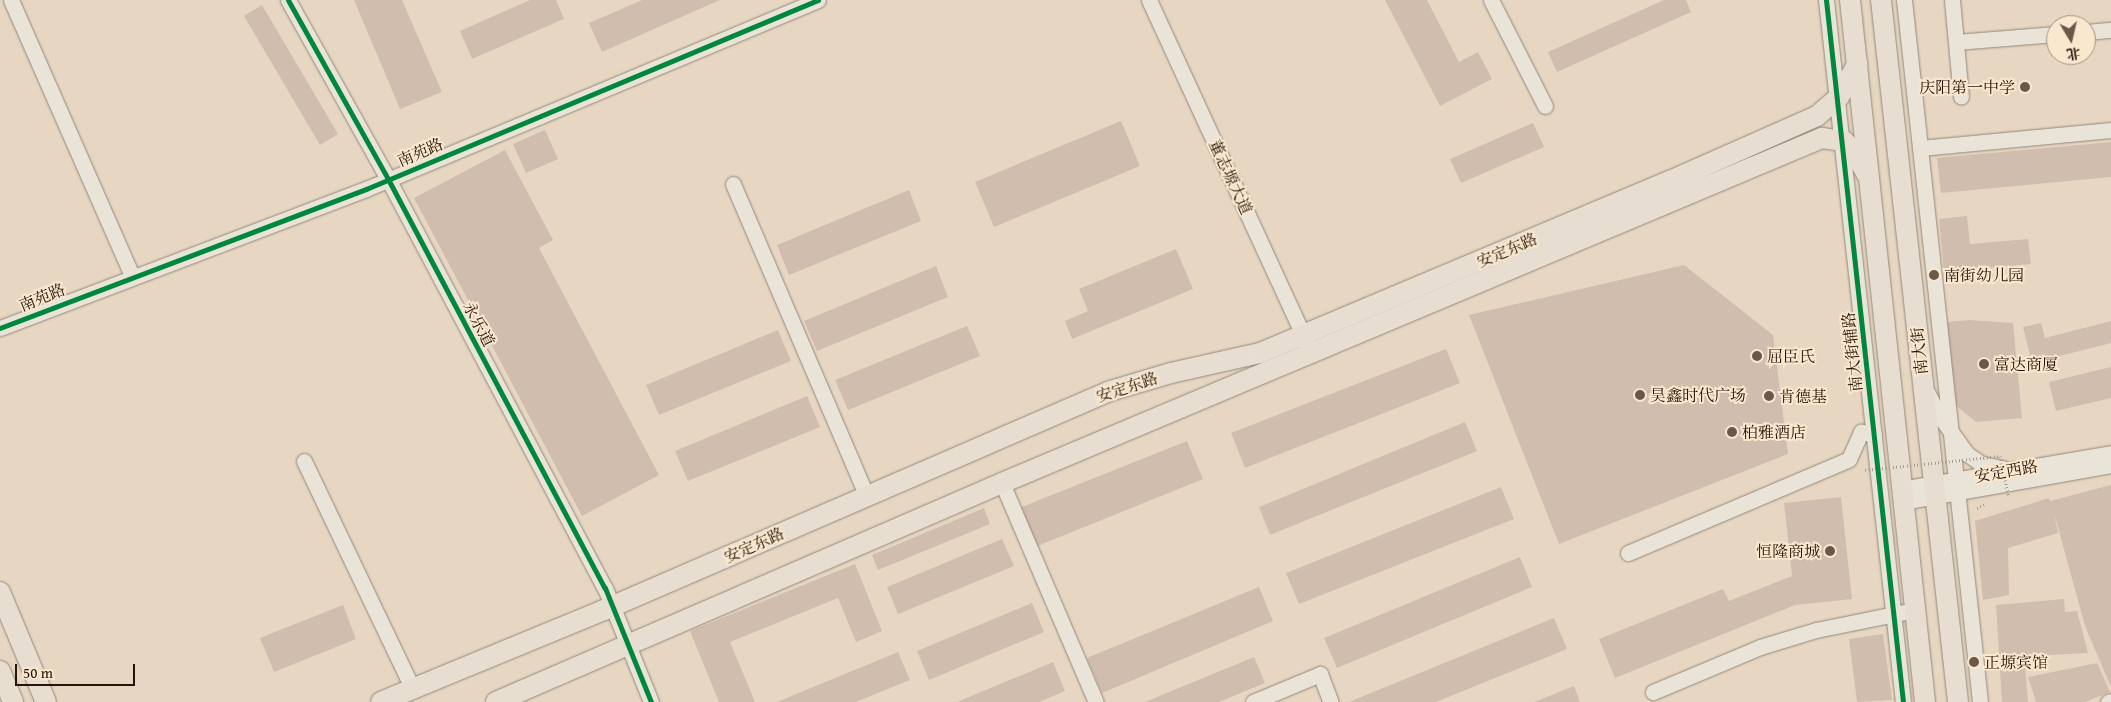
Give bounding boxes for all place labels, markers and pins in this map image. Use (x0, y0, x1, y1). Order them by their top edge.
place label: 庆阳第一中学 (1919, 77, 2015, 97)
marker: 庆阳第一中学 (2019, 81, 2031, 93)
place label: 南街幼儿园 (1944, 265, 2024, 285)
marker: 南街幼儿园 (1928, 269, 1940, 281)
place label: 屈臣氏 (1767, 346, 1815, 366)
marker: 屈臣氏 (1751, 350, 1763, 362)
place label: 富达商厦 (1994, 354, 2058, 374)
marker: 富达商厦 (1978, 358, 1990, 370)
place label: 昊鑫时代广场 (1650, 385, 1746, 405)
place label: 肯德基 (1779, 386, 1827, 406)
marker: 昊鑫时代广场 (1634, 389, 1646, 401)
marker: 肯德基 (1763, 390, 1775, 402)
place label: 柏雅酒店 (1742, 422, 1806, 442)
marker: 柏雅酒店 (1726, 426, 1738, 438)
place label: 恒隆商城 (1756, 541, 1820, 561)
marker: 恒隆商城 (1824, 545, 1836, 557)
place label: 正塬宾馆 (1984, 652, 2048, 672)
marker: 正塬宾馆 (1968, 656, 1980, 668)

